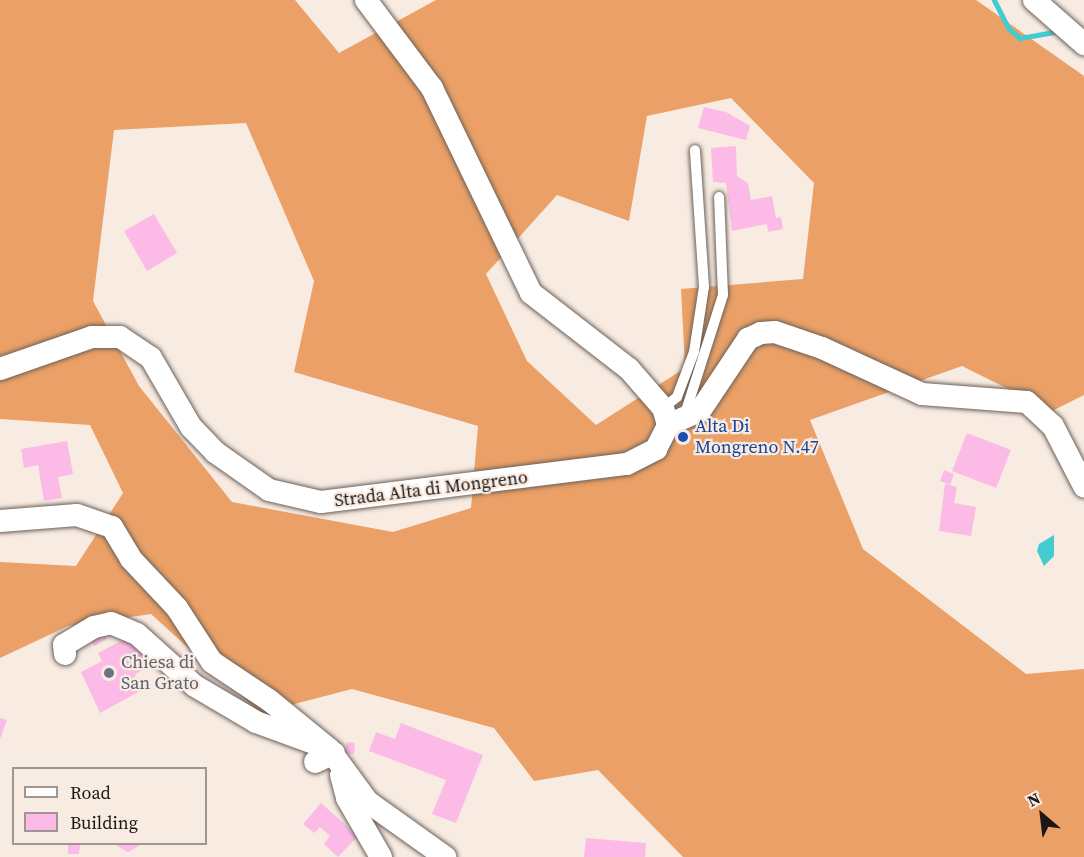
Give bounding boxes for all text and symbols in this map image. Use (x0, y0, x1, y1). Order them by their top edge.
place label: Alta Di Mongreno N.47 (695, 416, 819, 458)
marker: Alta Di Mongreno N.47 (676, 430, 690, 444)
street label: Strada Alta di Mongreno (333, 466, 529, 512)
place label: Chiesa di San Grato (121, 652, 199, 694)
marker: Chiesa di San Grato (102, 666, 116, 680)
legend (12, 767, 207, 845)
text: Road (70, 780, 111, 805)
north arrow (1012, 785, 1072, 845)
text: N (1023, 787, 1044, 812)
text: Building (70, 810, 138, 835)

